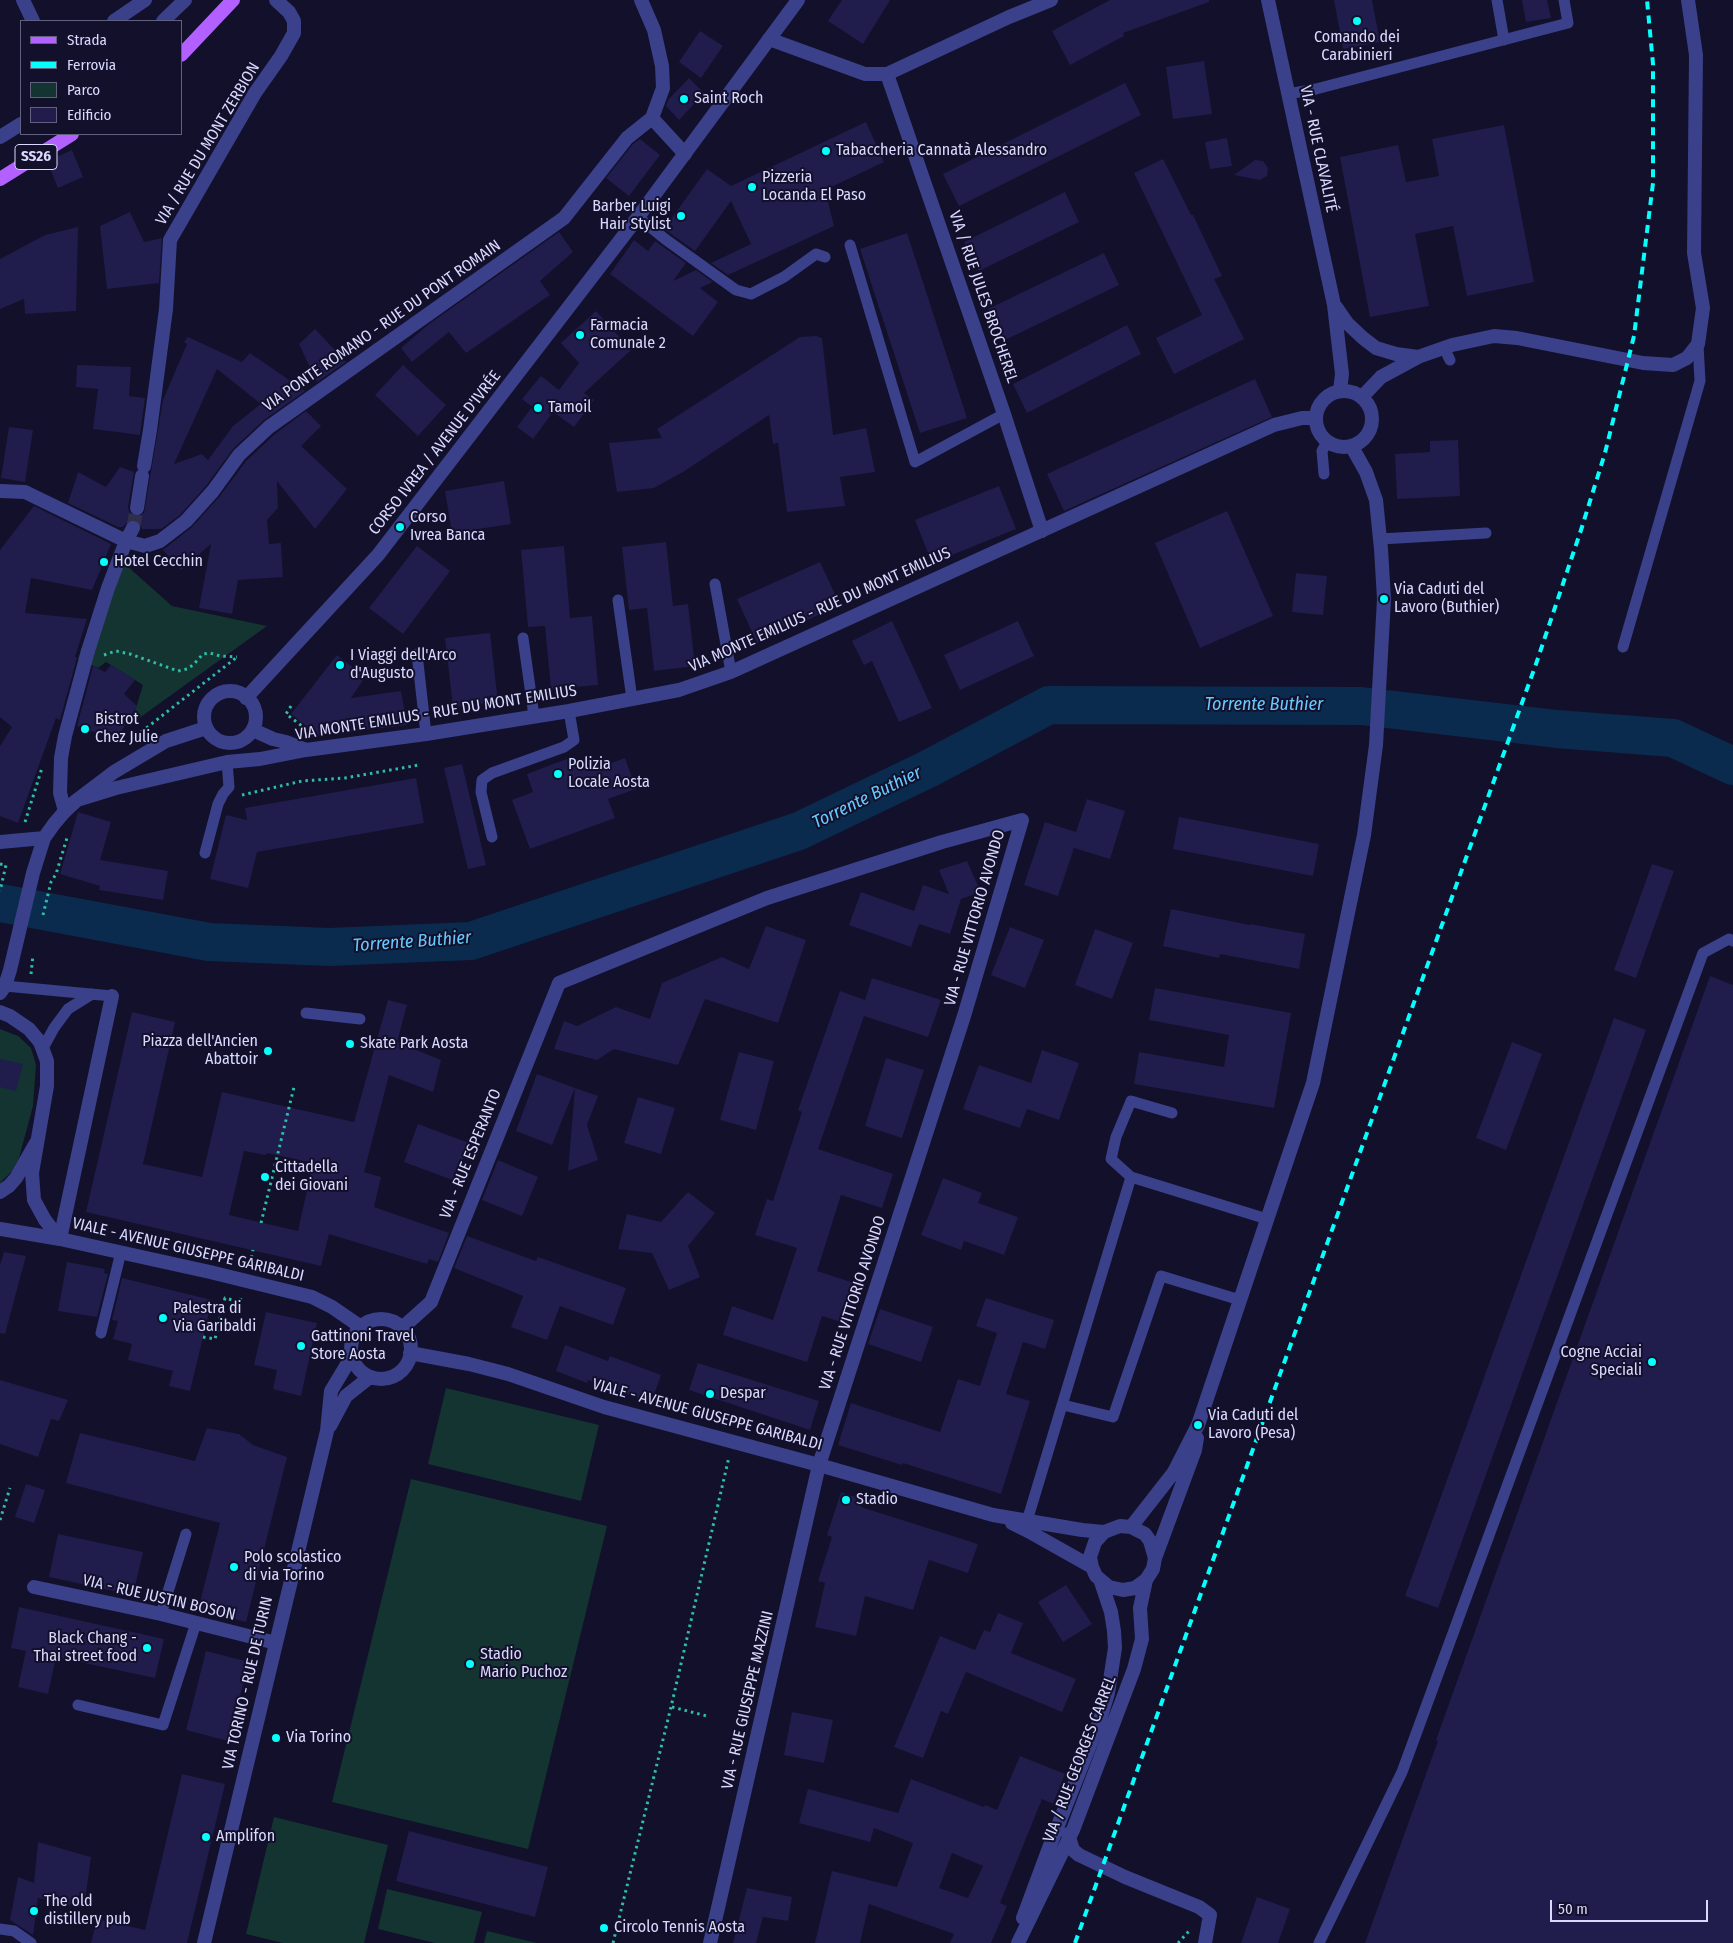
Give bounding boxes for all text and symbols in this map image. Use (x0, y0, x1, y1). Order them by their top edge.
marker: Comando dei Carabinieri (1351, 15, 1363, 27)
legend (20, 20, 182, 135)
place label: Comando dei Carabinieri (1314, 28, 1400, 66)
text: Strada (67, 31, 107, 49)
text: Ferrovia (67, 56, 116, 74)
street label: VIA / RUE DU MONT ZERBION (152, 59, 264, 229)
text: Parco (67, 81, 100, 99)
street label: VIA - RUE CLAVALITÉ (1295, 84, 1341, 214)
place label: Saint Roch (694, 89, 763, 109)
marker: Saint Roch (678, 93, 690, 105)
text: Edificio (67, 106, 112, 124)
place label: Tabaccheria Cannatà Alessandro (836, 141, 1047, 161)
road number: SS26 (15, 144, 57, 170)
marker: Tabaccheria Cannatà Alessandro (820, 145, 832, 157)
place label: Pizzeria Locanda El Paso (762, 168, 866, 206)
marker: Pizzeria Locanda El Paso (746, 181, 758, 193)
place label: Barber Luigi Hair Stylist (592, 197, 671, 235)
street label: VIA / RUE JULES BROCHEREL (944, 208, 1022, 386)
marker: Barber Luigi Hair Stylist (675, 210, 687, 222)
street label: VIA PONTE ROMANO - RUE DU PONT ROMAIN (259, 236, 505, 416)
place label: Farmacia Comunale 2 (590, 316, 666, 354)
marker: Farmacia Comunale 2 (574, 329, 586, 341)
street label: CORSO IVREA / AVENUE D'IVRÉE (365, 367, 505, 539)
place label: Tamoil (548, 398, 591, 418)
marker: Tamoil (532, 402, 544, 414)
place label: Corso Ivrea Banca (410, 508, 485, 546)
marker: Corso Ivrea Banca (394, 521, 406, 533)
street label: VIA MONTE EMILIUS - RUE DU MONT EMILIUS (686, 543, 954, 677)
place label: Hotel Cecchin (114, 552, 203, 572)
marker: Hotel Cecchin (98, 556, 110, 568)
place label: Via Caduti del Lavoro (Buthier) (1394, 580, 1499, 618)
marker: Via Caduti del Lavoro (Buthier) (1378, 593, 1390, 605)
place label: I Viaggi dell'Arco d'Augusto (350, 646, 457, 684)
marker: I Viaggi dell'Arco d'Augusto (334, 659, 346, 671)
street label: VIA MONTE EMILIUS - RUE DU MONT EMILIUS (294, 681, 578, 745)
water label: Torrente Buthier (1205, 694, 1323, 716)
place label: Bistrot Chez Julie (95, 710, 158, 748)
marker: Bistrot Chez Julie (79, 723, 91, 735)
place label: Polizia Locale Aosta (568, 755, 650, 793)
water label: Torrente Buthier (809, 762, 925, 834)
marker: Polizia Locale Aosta (552, 768, 564, 780)
street label: VIA - RUE VITTORIO AVONDO (941, 828, 1009, 1008)
water label: Torrente Buthier (352, 927, 472, 957)
place label: Piazza dell'Ancien Abattoir (142, 1032, 258, 1070)
place label: Skate Park Aosta (360, 1034, 468, 1054)
marker: Skate Park Aosta (344, 1038, 356, 1050)
marker: Piazza dell'Ancien Abattoir (262, 1045, 274, 1057)
street label: VIA - RUE ESPERANTO (436, 1086, 506, 1222)
place label: Cittadella dei Giovani (275, 1158, 348, 1196)
marker: Cittadella dei Giovani (259, 1171, 271, 1183)
street label: VIA - RUE VITTORIO AVONDO (816, 1213, 890, 1393)
street label: VIALE - AVENUE GIUSEPPE GARIBALDI (70, 1214, 306, 1286)
place label: Palestra di Via Garibaldi (173, 1299, 256, 1337)
marker: Palestra di Via Garibaldi (157, 1312, 169, 1324)
place label: Gattinoni Travel Store Aosta (311, 1327, 414, 1365)
marker: Gattinoni Travel Store Aosta (295, 1340, 307, 1352)
place label: Cogne Acciai Speciali (1560, 1343, 1642, 1381)
marker: Cogne Acciai Speciali (1646, 1356, 1658, 1368)
street label: VIALE - AVENUE GIUSEPPE GARIBALDI (590, 1375, 824, 1455)
place label: Despar (720, 1384, 766, 1404)
marker: Despar (704, 1388, 716, 1400)
place label: Via Caduti del Lavoro (Pesa) (1208, 1406, 1298, 1444)
marker: Via Caduti del Lavoro (Pesa) (1192, 1419, 1204, 1431)
place label: Stadio (856, 1490, 898, 1510)
marker: Stadio (840, 1494, 852, 1506)
place label: Polo scolastico di via Torino (244, 1548, 341, 1586)
marker: Polo scolastico di via Torino (228, 1561, 240, 1573)
street label: VIA - RUE JUSTIN BOSON (81, 1571, 237, 1625)
street label: VIA TORINO - RUE DE TURIN (219, 1595, 277, 1771)
street label: VIA - RUE GIUSEPPE MAZZINI (718, 1609, 778, 1791)
place label: Black Chang - Thai street food (33, 1629, 137, 1667)
marker: Black Chang - Thai street food (141, 1642, 153, 1654)
place label: Stadio Mario Puchoz (480, 1645, 567, 1683)
marker: Stadio Mario Puchoz (464, 1658, 476, 1670)
street label: VIA / RUE GEORGES CARREL (1039, 1673, 1121, 1845)
place label: Via Torino (286, 1728, 351, 1748)
marker: Via Torino (270, 1732, 282, 1744)
place label: Amplifon (216, 1827, 275, 1847)
marker: Amplifon (200, 1831, 212, 1843)
scale bar (1553, 1890, 1710, 1922)
place label: The old distillery pub (44, 1892, 131, 1930)
text: 50 m (1558, 1900, 1588, 1918)
marker: The old distillery pub (28, 1905, 40, 1917)
place label: Circolo Tennis Aosta (614, 1918, 745, 1938)
marker: Circolo Tennis Aosta (598, 1922, 610, 1934)

